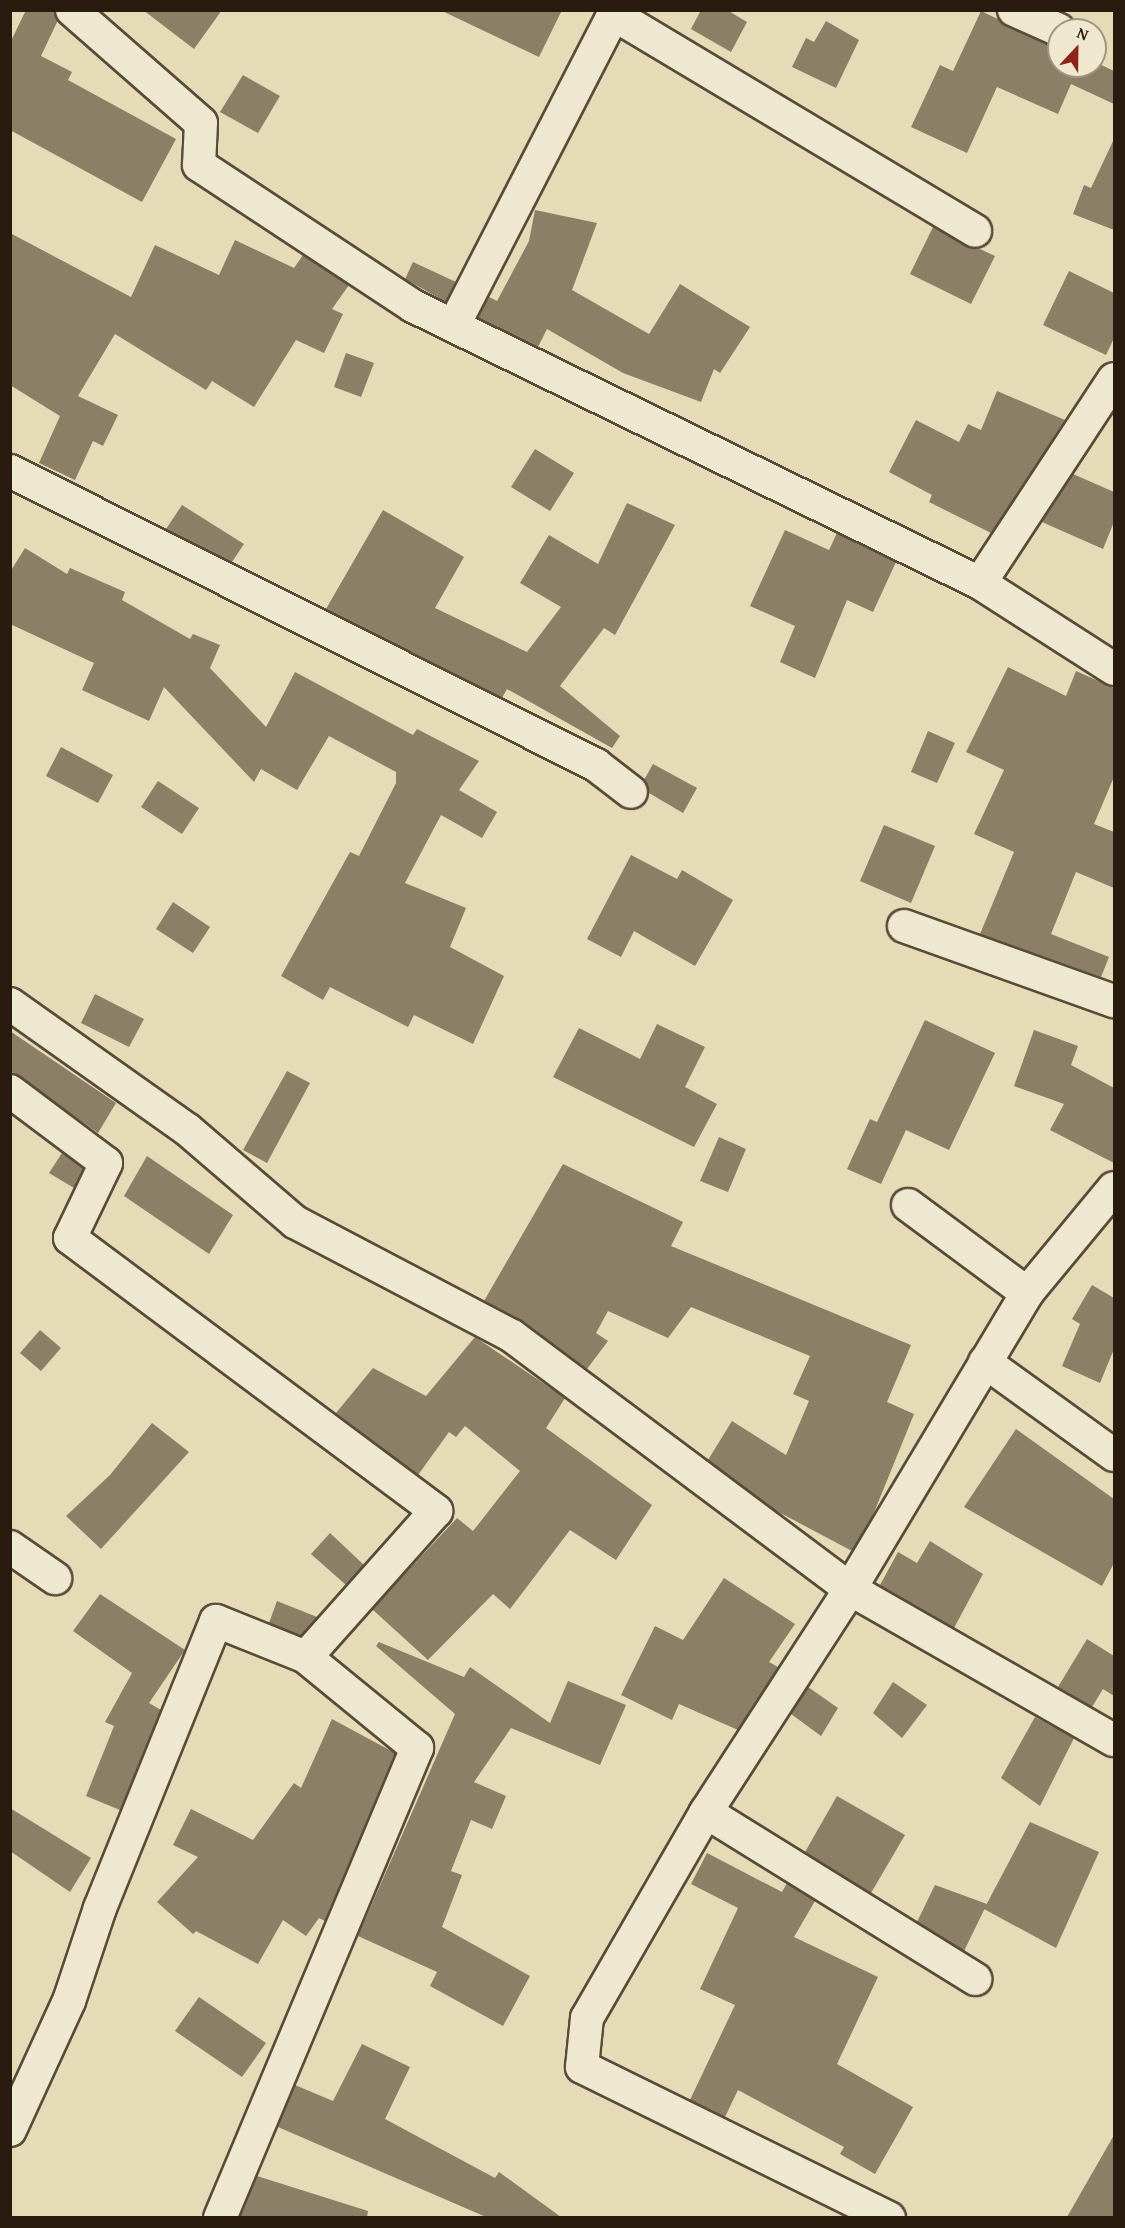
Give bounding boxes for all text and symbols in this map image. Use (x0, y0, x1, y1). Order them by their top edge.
north arrow (1047, 18, 1107, 78)
text: N (1074, 20, 1092, 46)

